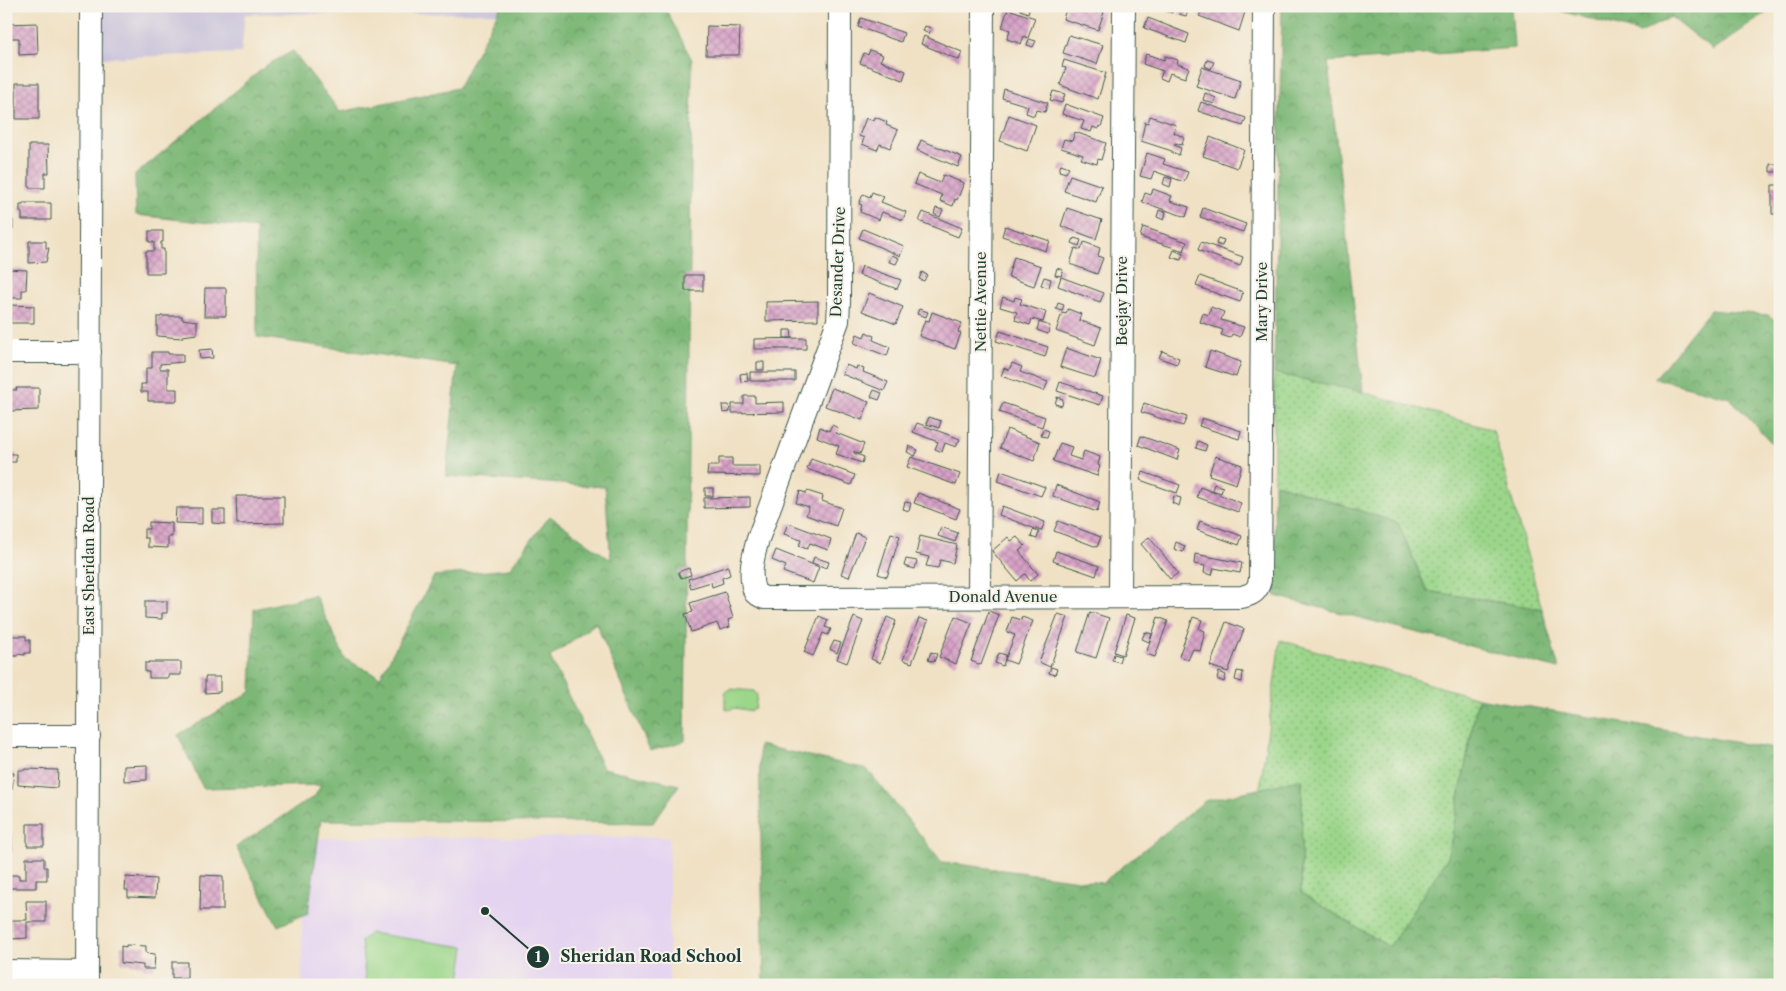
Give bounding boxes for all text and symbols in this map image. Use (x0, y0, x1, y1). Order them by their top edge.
street label: Desander Drive (826, 206, 849, 318)
street label: Nettie Avenue (971, 252, 990, 352)
street label: Beejay Drive (1112, 256, 1131, 346)
street label: Mary Drive (1252, 262, 1271, 342)
street label: East Sheridan Road (79, 496, 98, 636)
street label: Donald Avenue (949, 587, 1057, 606)
callout: Sheridan Road School (526, 941, 752, 972)
text: Sheridan Road School (560, 946, 742, 966)
text: 1 (535, 947, 542, 966)

